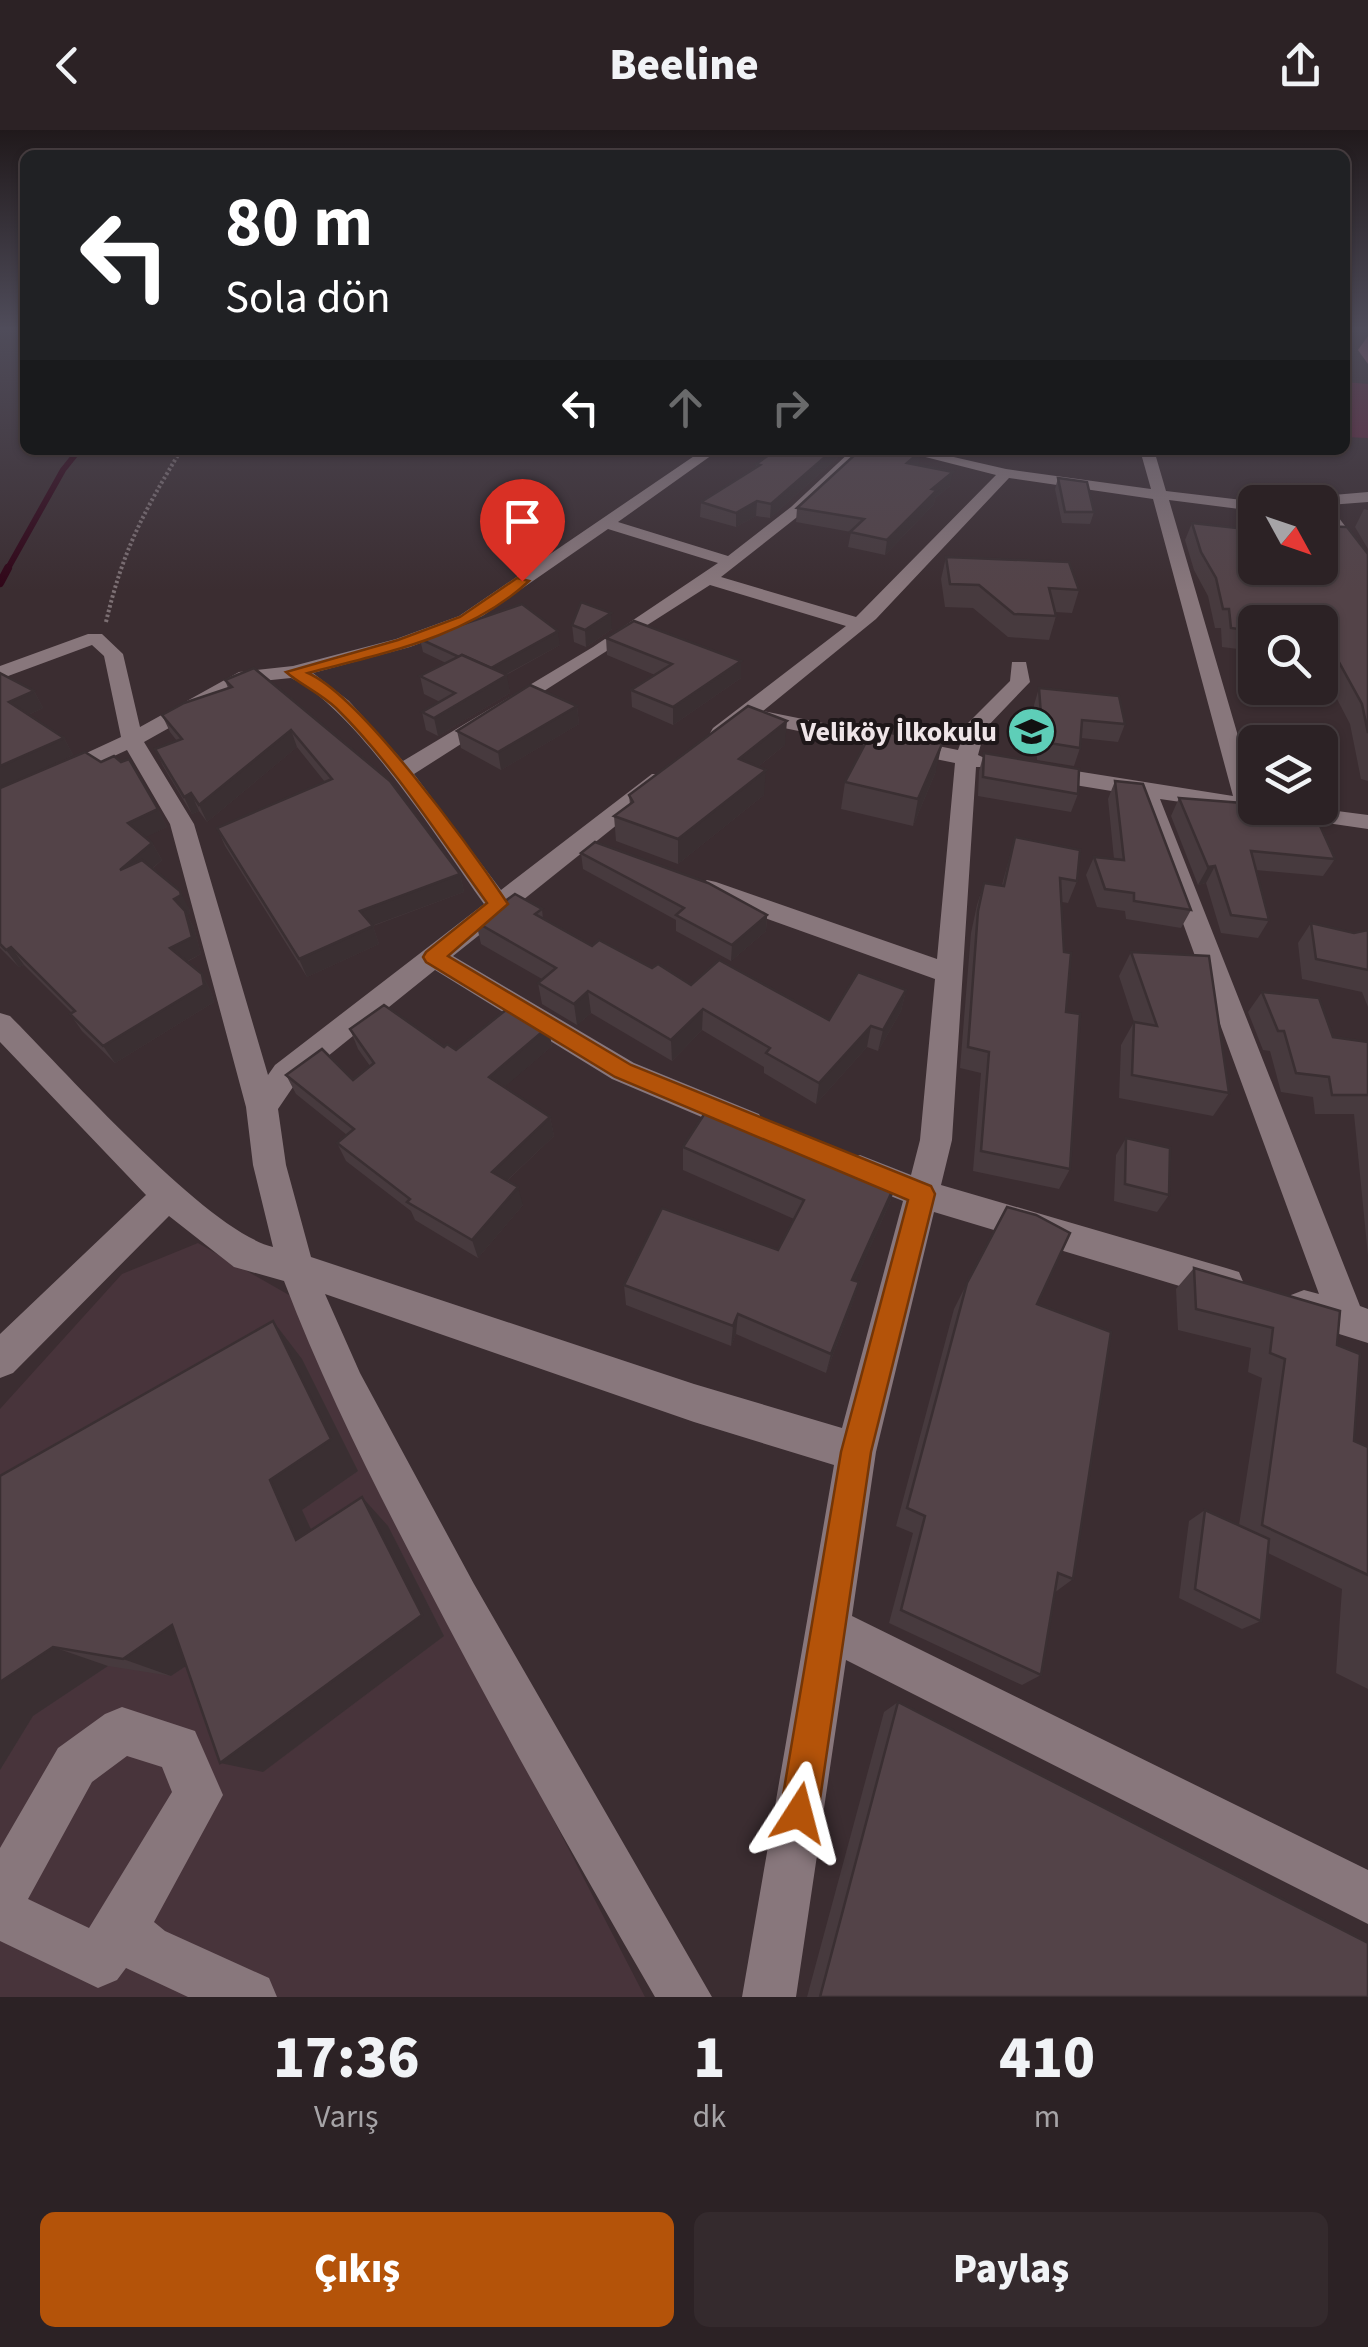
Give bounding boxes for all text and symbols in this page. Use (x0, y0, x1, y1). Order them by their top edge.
text: Beeline (609, 33, 759, 97)
icon: back (40, 38, 95, 93)
icon: share (1273, 38, 1328, 93)
text: 80 m (225, 173, 373, 273)
icon: left (60, 190, 190, 320)
text: Sola dön (225, 266, 391, 330)
icon: left (553, 380, 608, 435)
icon: ahead (658, 380, 713, 435)
icon: right (763, 380, 818, 435)
pin (480, 479, 565, 582)
north arrow (1238, 485, 1338, 585)
map controls (1238, 485, 1338, 825)
icon: arrive (495, 494, 550, 549)
button: search (1238, 605, 1338, 705)
school or university icon: Veliköy İlkokulu (1006, 705, 1058, 757)
place label: Veliköy İlkokulu (799, 712, 997, 752)
button: layers (1238, 725, 1338, 825)
position arrow (747, 1761, 851, 1865)
text: 17:36 (273, 2016, 420, 2101)
text: 1 (693, 2016, 725, 2101)
text: 410 (999, 2016, 1095, 2101)
text: Varış (314, 2094, 378, 2140)
text: dk (693, 2094, 726, 2140)
text: m (1034, 2094, 1060, 2140)
button: Çıkış (40, 2212, 674, 2327)
button: Paylaş (694, 2212, 1328, 2327)

